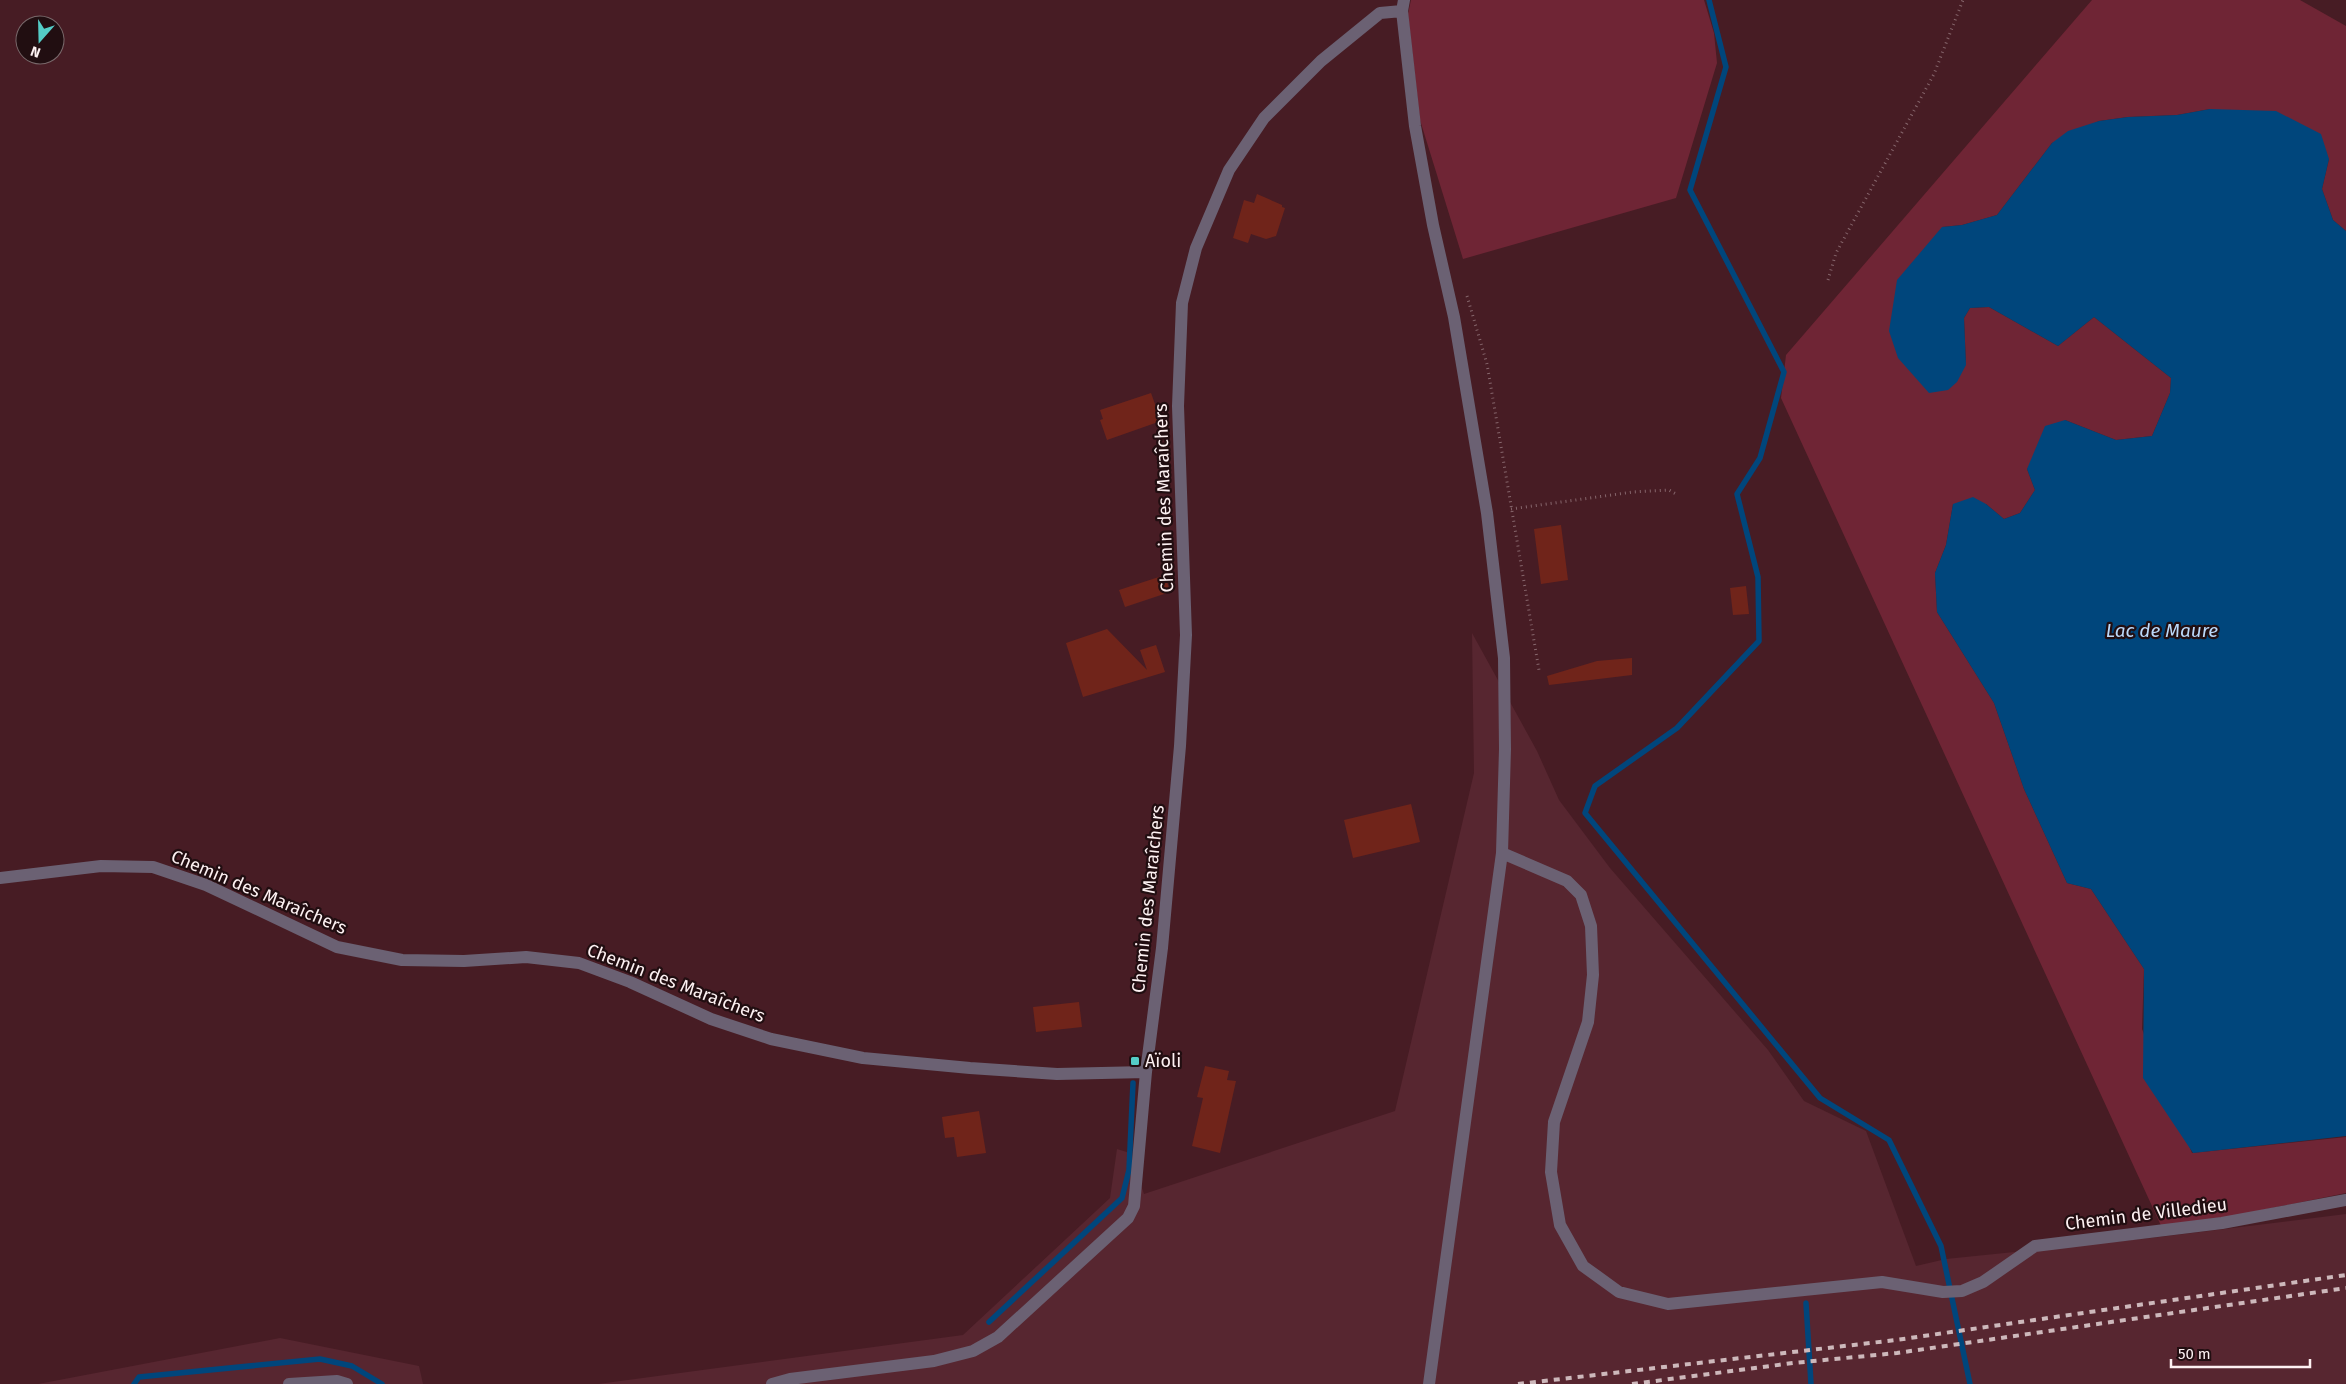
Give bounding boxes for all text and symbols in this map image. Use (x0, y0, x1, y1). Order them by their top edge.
north arrow (15, 15, 65, 65)
text: N (28, 42, 43, 61)
street label: Chemin des Maraîchers (1150, 403, 1178, 593)
water label: Lac de Maure (2106, 619, 2218, 642)
street label: Chemin des Maraîchers (1127, 804, 1169, 994)
street label: Chemin des Maraîchers (168, 845, 350, 939)
street label: Chemin des Maraîchers (584, 939, 768, 1027)
place label: Aïoli (1145, 1050, 1181, 1072)
marker: Aïoli (1129, 1055, 1141, 1067)
street label: Chemin de Villedieu (2064, 1193, 2228, 1235)
scale bar (2171, 1336, 2310, 1368)
text: 50 m (2178, 1345, 2211, 1363)

